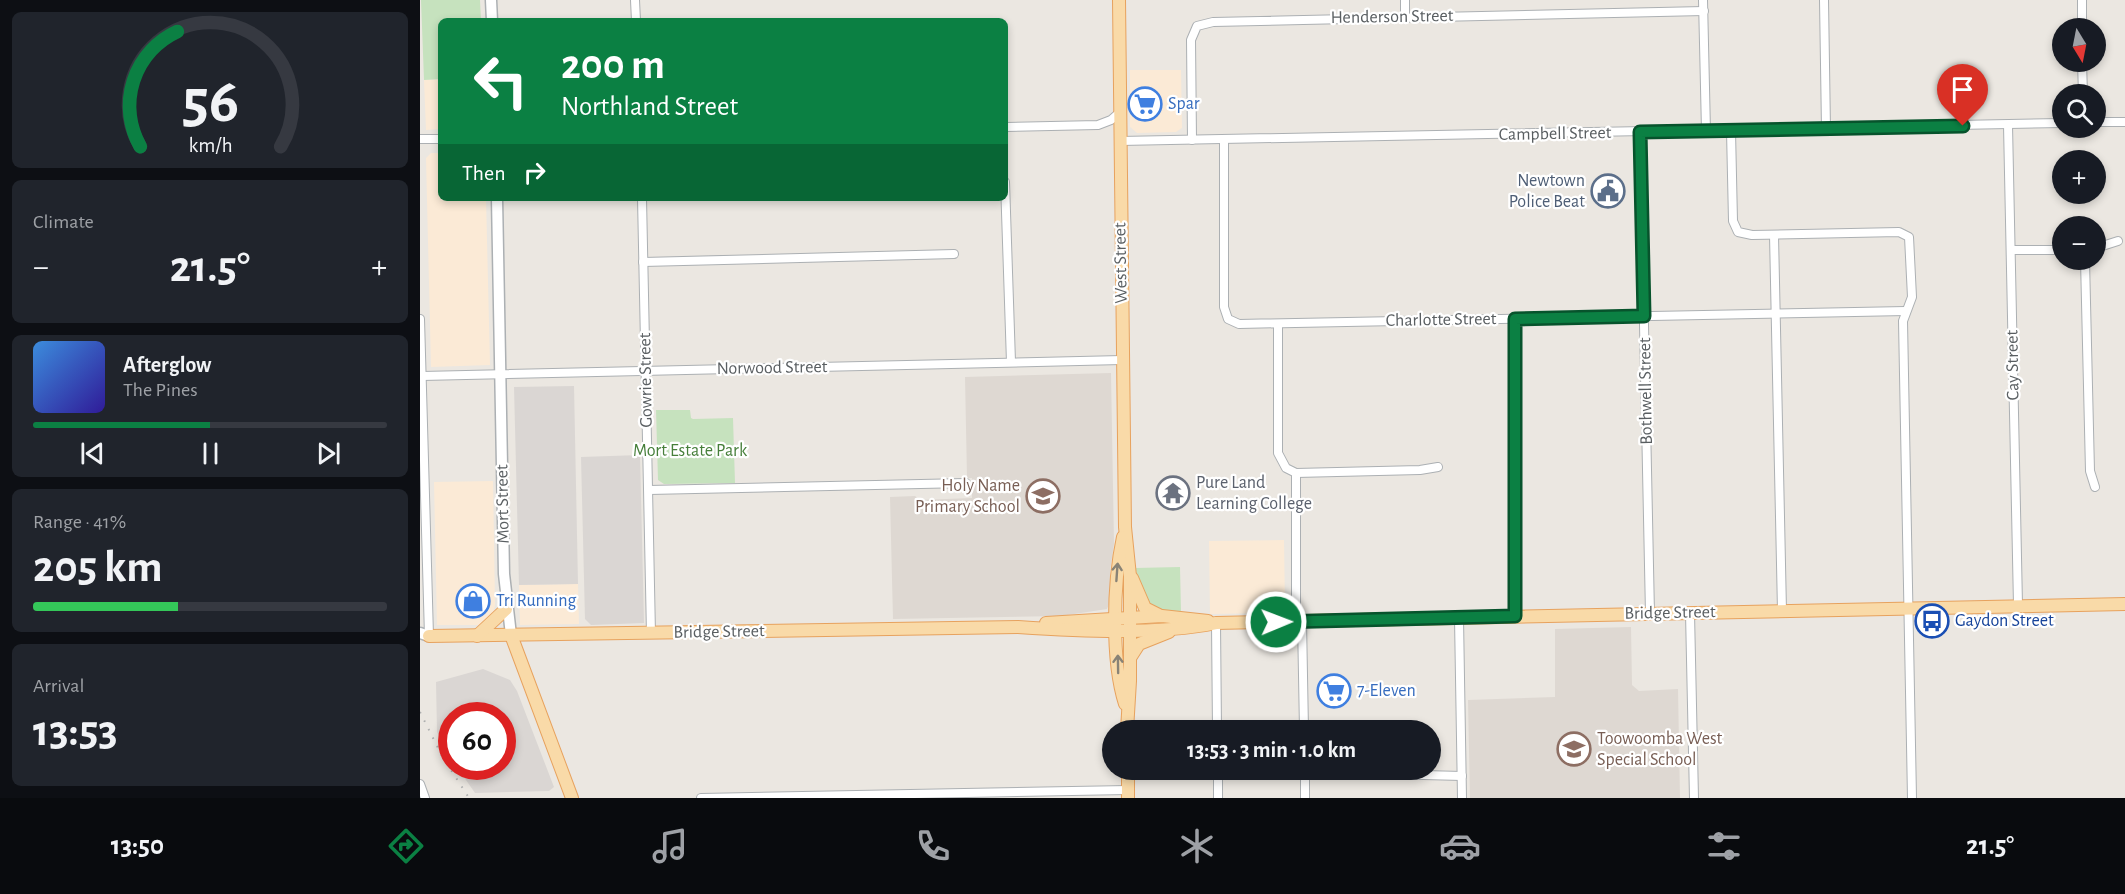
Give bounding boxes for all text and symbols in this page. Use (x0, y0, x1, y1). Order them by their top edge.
street label: Henderson Street (1330, 7, 1454, 27)
north arrow (2052, 18, 2106, 72)
map controls (2052, 18, 2106, 270)
icon: left (462, 42, 540, 120)
text: 200 m (561, 44, 665, 86)
pin (1937, 64, 1988, 126)
text: 56 (181, 71, 239, 133)
icon: arrive (1946, 73, 1979, 106)
button: search (2052, 84, 2106, 138)
supermarket icon: Spar (1127, 86, 1163, 122)
text: Northland Street (561, 93, 738, 120)
place label: Spar (1168, 95, 1200, 113)
street label: Campbell Street (1498, 124, 1612, 144)
text: km/h (188, 135, 232, 156)
button: + (2052, 150, 2106, 204)
icon: right (518, 156, 551, 189)
text: Then (462, 162, 506, 184)
place label: Newtown Police Beat (1509, 172, 1585, 211)
public building icon: Newtown Police Beat (1590, 173, 1626, 209)
text: Climate (33, 212, 94, 232)
button: − (2052, 216, 2106, 270)
street label: West Street (1111, 222, 1131, 304)
text: 21.5° (170, 245, 250, 290)
text: − (33, 251, 49, 284)
text: + (371, 251, 387, 284)
street label: Charlotte Street (1385, 310, 1497, 330)
street label: Cay Street (2003, 329, 2023, 400)
street label: Gowrie Street (636, 332, 656, 428)
street label: Bothwell Street (1636, 337, 1656, 445)
text: Afterglow (123, 354, 211, 376)
street label: Norwood Street (716, 358, 828, 378)
text: The Pines (123, 380, 198, 400)
icon: previous (76, 437, 109, 470)
icon: pause (194, 437, 227, 470)
icon: next (312, 437, 345, 470)
park label: Mort Estate Park (633, 442, 748, 460)
street label: Mort Street (493, 464, 513, 544)
place label: Pure Land Learning College (1196, 474, 1312, 513)
temple icon: Pure Land Learning College (1155, 475, 1191, 511)
place label: Holy Name Primary School (915, 477, 1020, 516)
school or university icon: Holy Name Primary School (1025, 478, 1061, 514)
text: Range · 41% (33, 512, 126, 532)
text: 205 km (33, 545, 162, 590)
one-way arrow (1112, 562, 1123, 582)
shop icon: Tri Running (455, 583, 491, 619)
position arrow (1244, 590, 1308, 654)
place label: Tri Running (496, 592, 576, 610)
street label: Bridge Street (1624, 603, 1716, 623)
bus stop icon: Gaydon Street (1914, 603, 1950, 639)
place label: Gaydon Street (1955, 612, 2054, 630)
street label: Bridge Street (673, 622, 765, 642)
one-way arrow (1112, 654, 1124, 674)
supermarket icon: 7-Eleven (1316, 673, 1352, 709)
text: Arrival (33, 676, 84, 696)
place label: 7-Eleven (1357, 682, 1416, 700)
speed limit sign: 60 (438, 702, 516, 780)
text: 13:53 (33, 709, 118, 754)
place label: Toowoomba West Special School (1597, 730, 1723, 769)
school or university icon: Toowoomba West Special School (1556, 731, 1592, 767)
text: 13:53 · 3 min · 1.0 km (1187, 739, 1356, 761)
icon: directions (385, 825, 427, 867)
icon: music (649, 825, 691, 867)
icon: phone (912, 825, 954, 867)
icon: climate (1176, 825, 1218, 867)
icon: car (1439, 825, 1481, 867)
icon: filters (1703, 825, 1745, 867)
text: 13:50 (111, 832, 164, 859)
text: 21.5° (1966, 832, 2014, 859)

